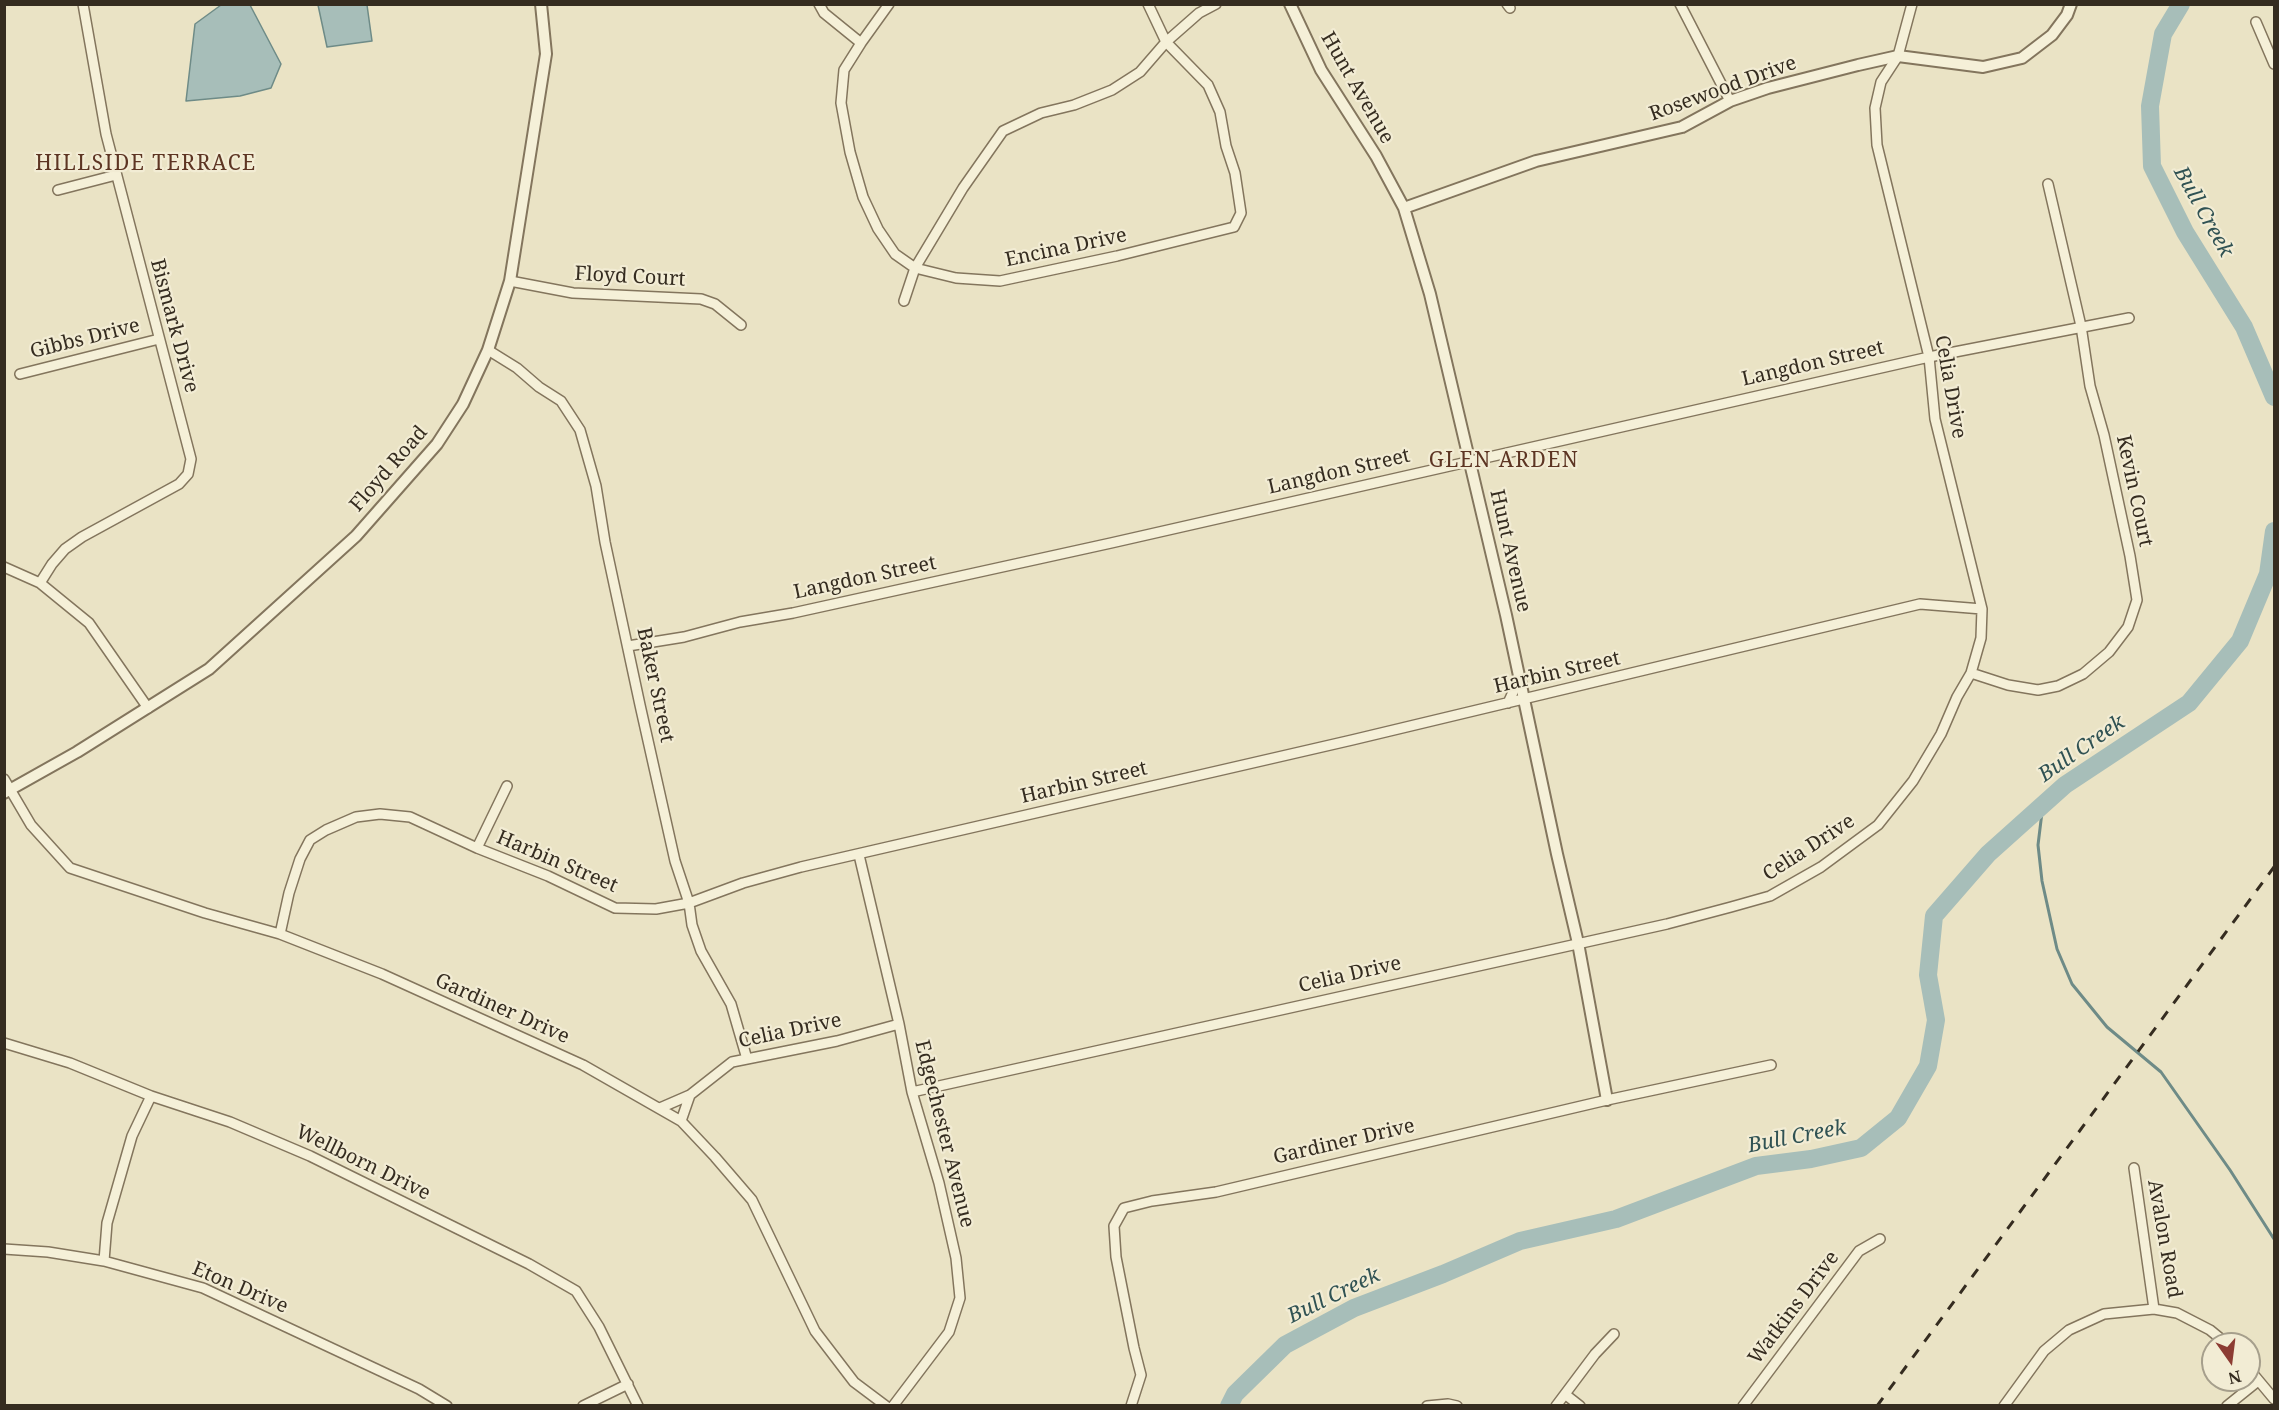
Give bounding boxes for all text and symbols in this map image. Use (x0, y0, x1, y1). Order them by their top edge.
street label: Hunt Avenue (1315, 28, 1399, 148)
street label: Rosewood Drive (1646, 51, 1800, 127)
district label: HILLSIDE TERRACE (35, 151, 257, 177)
water label: Bull Creek (2168, 162, 2238, 262)
street label: Encina Drive (1003, 223, 1129, 273)
street label: Bismark Drive (145, 256, 203, 396)
street label: Floyd Court (574, 262, 686, 292)
street label: Gibbs Drive (28, 314, 142, 364)
street label: Celia Drive (1929, 333, 1971, 441)
street label: Langdon Street (1740, 336, 1886, 392)
street label: Floyd Road (345, 421, 433, 517)
street label: Kevin Court (2110, 433, 2158, 549)
street label: Langdon Street (1266, 444, 1412, 500)
district label: GLEN ARDEN (1429, 448, 1579, 474)
street label: Hunt Avenue (1484, 487, 1536, 615)
street label: Langdon Street (792, 551, 938, 605)
street label: Baker Street (631, 625, 679, 745)
street label: Harbin Street (1491, 647, 1623, 699)
water label: Bull Creek (2034, 710, 2130, 788)
street label: Harbin Street (1018, 757, 1150, 809)
street label: Celia Drive (1759, 809, 1859, 887)
street label: Harbin Street (493, 826, 621, 898)
street label: Celia Drive (1296, 952, 1404, 998)
street label: Gardiner Drive (431, 969, 573, 1049)
street label: Celia Drive (736, 1008, 844, 1054)
street label: Edgechester Avenue (909, 1038, 979, 1230)
street label: Gardiner Drive (1271, 1114, 1417, 1170)
water label: Bull Creek (1746, 1115, 1848, 1159)
street label: Wellborn Drive (292, 1120, 434, 1206)
street label: Avalon Road (2142, 1178, 2186, 1300)
street label: Watkins Drive (1744, 1247, 1844, 1369)
street label: Eton Drive (188, 1257, 292, 1319)
water label: Bull Creek (1284, 1263, 1384, 1329)
north arrow (2201, 1332, 2261, 1392)
text: N (2226, 1365, 2244, 1390)

